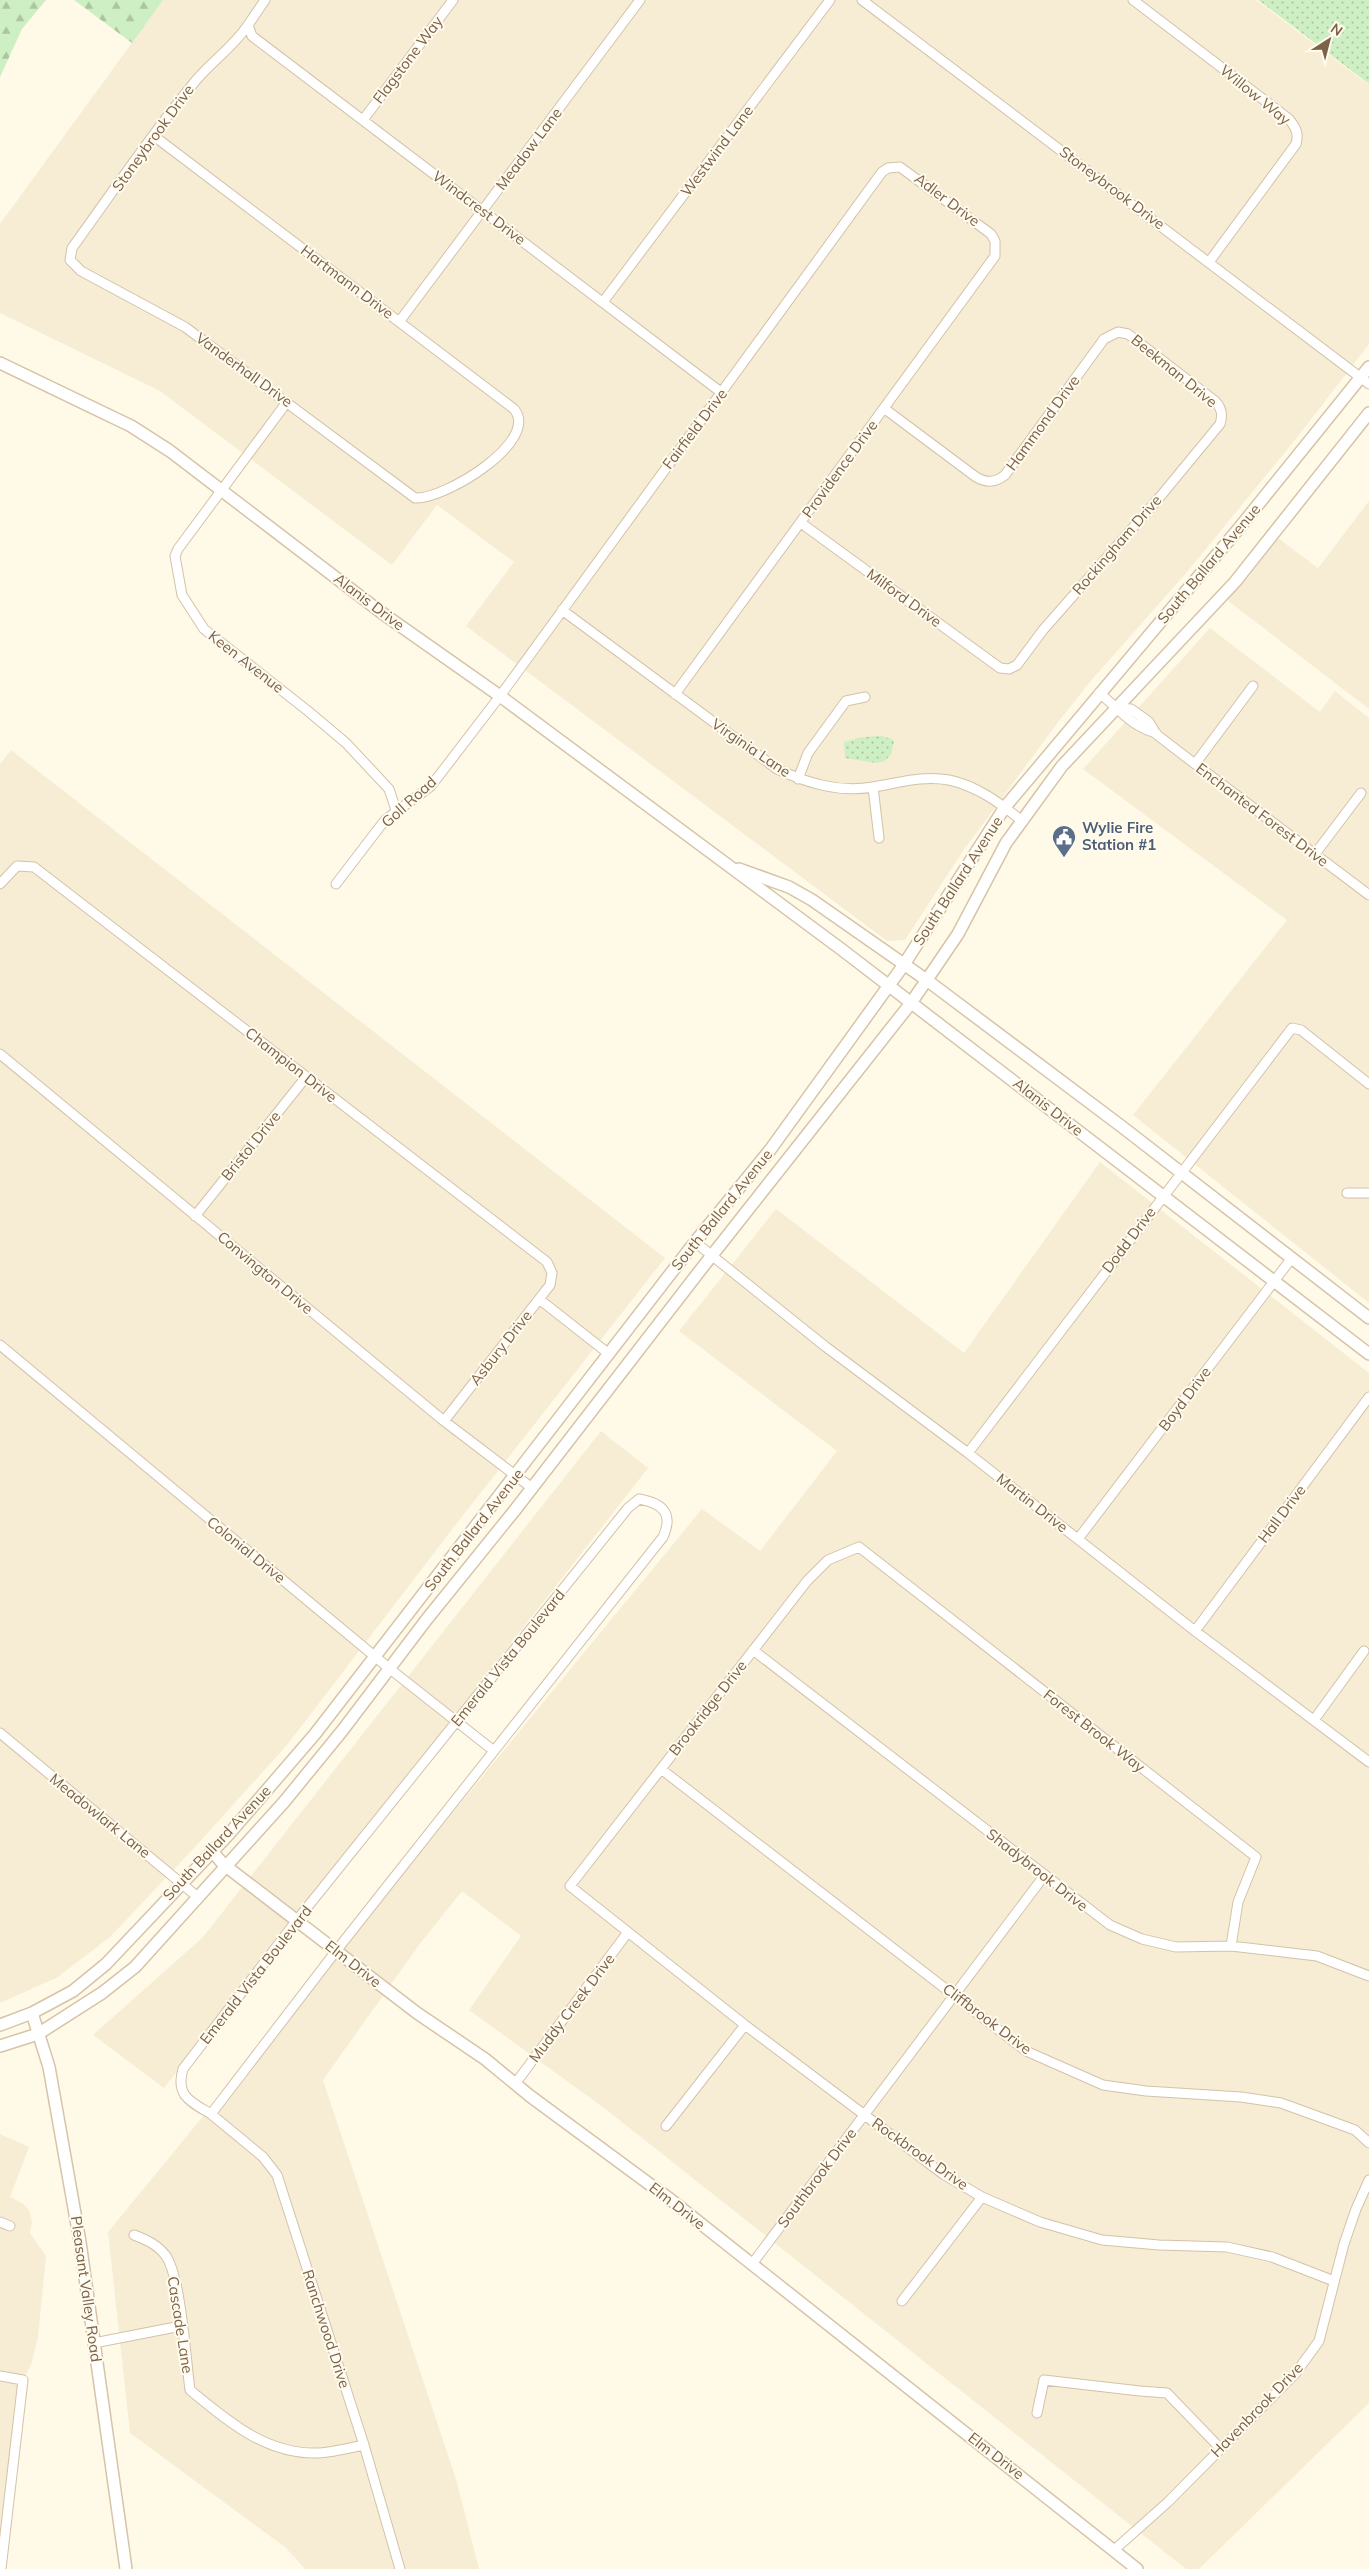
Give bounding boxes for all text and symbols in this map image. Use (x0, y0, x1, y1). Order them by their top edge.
street label: Flagstone Way (368, 12, 447, 107)
north arrow (1304, 15, 1354, 65)
text: N (1327, 19, 1346, 40)
street label: Willow Way (1216, 60, 1295, 129)
street label: Stoneybrook Drive (108, 81, 198, 195)
street label: Westwind Lane (676, 101, 757, 200)
street label: Meadow Lane (491, 104, 566, 194)
street label: Stoneybrook Drive (1056, 142, 1169, 233)
street label: Windcrest Drive (429, 166, 530, 249)
street label: Adler Drive (911, 169, 984, 230)
street label: Hartmann Drive (297, 240, 398, 323)
street label: Vanderhall Drive (192, 328, 296, 411)
street label: Beekman Drive (1127, 330, 1221, 411)
street label: Hammond Drive (1002, 371, 1084, 474)
street label: Fairfield Drive (658, 385, 731, 473)
street label: Providence Drive (798, 416, 882, 521)
street label: Rockingham Drive (1068, 491, 1165, 599)
street label: South Ballard Avenue (1153, 500, 1264, 627)
street label: Milford Drive (863, 564, 945, 631)
street label: Alanis Drive (330, 569, 408, 634)
street label: Keen Avenue (205, 626, 288, 697)
street label: Virginia Lane (708, 714, 794, 781)
street label: Enchanted Forest Drive (1192, 759, 1332, 871)
street label: Goll Road (377, 772, 440, 831)
street label: South Ballard Avenue (909, 812, 1006, 949)
place label: Wylie Fire Station #1 (1082, 818, 1156, 854)
public building icon: Wylie Fire Station #1 (1051, 824, 1077, 858)
street label: Champion Drive (242, 1023, 341, 1106)
street label: Alanis Drive (1010, 1073, 1087, 1140)
street label: Bristol Drive (217, 1107, 284, 1184)
street label: South Ballard Avenue (667, 1145, 776, 1274)
street label: Dodd Drive (1098, 1203, 1160, 1277)
street label: Convington Drive (214, 1227, 317, 1318)
street label: Asbury Drive (465, 1306, 536, 1389)
street label: Boyd Drive (1154, 1363, 1215, 1435)
street label: South Ballard Avenue (420, 1465, 527, 1595)
street label: Martin Drive (993, 1469, 1072, 1536)
street label: Hall Drive (1254, 1481, 1310, 1546)
street label: Colonial Drive (203, 1512, 289, 1587)
street label: Emerald Vista Boulevard (446, 1585, 569, 1730)
street label: Brookridge Drive (664, 1656, 751, 1759)
street label: Forest Brook Way (1040, 1685, 1149, 1776)
street label: Meadowlark Lane (46, 1769, 155, 1862)
street label: South Ballard Avenue (158, 1781, 275, 1904)
street label: Shadybrook Drive (983, 1824, 1092, 1915)
street label: Emerald Vista Boulevard (196, 1902, 316, 2048)
street label: Elm Drive (322, 1936, 385, 1991)
street label: Muddy Creek Drive (525, 1950, 619, 2066)
street label: Cliffbrook Drive (939, 1979, 1036, 2058)
street label: Rockbrook Drive (868, 2113, 972, 2194)
street label: Southbrook Drive (773, 2124, 860, 2231)
street label: Elm Drive (646, 2178, 709, 2233)
street label: Pleasant Valley Road (67, 2215, 106, 2363)
street label: Ranchwood Drive (298, 2267, 355, 2391)
street label: Cascade Lane (163, 2275, 198, 2375)
street label: Havenbrook Drive (1207, 2358, 1307, 2461)
street label: Elm Drive (965, 2428, 1028, 2483)

